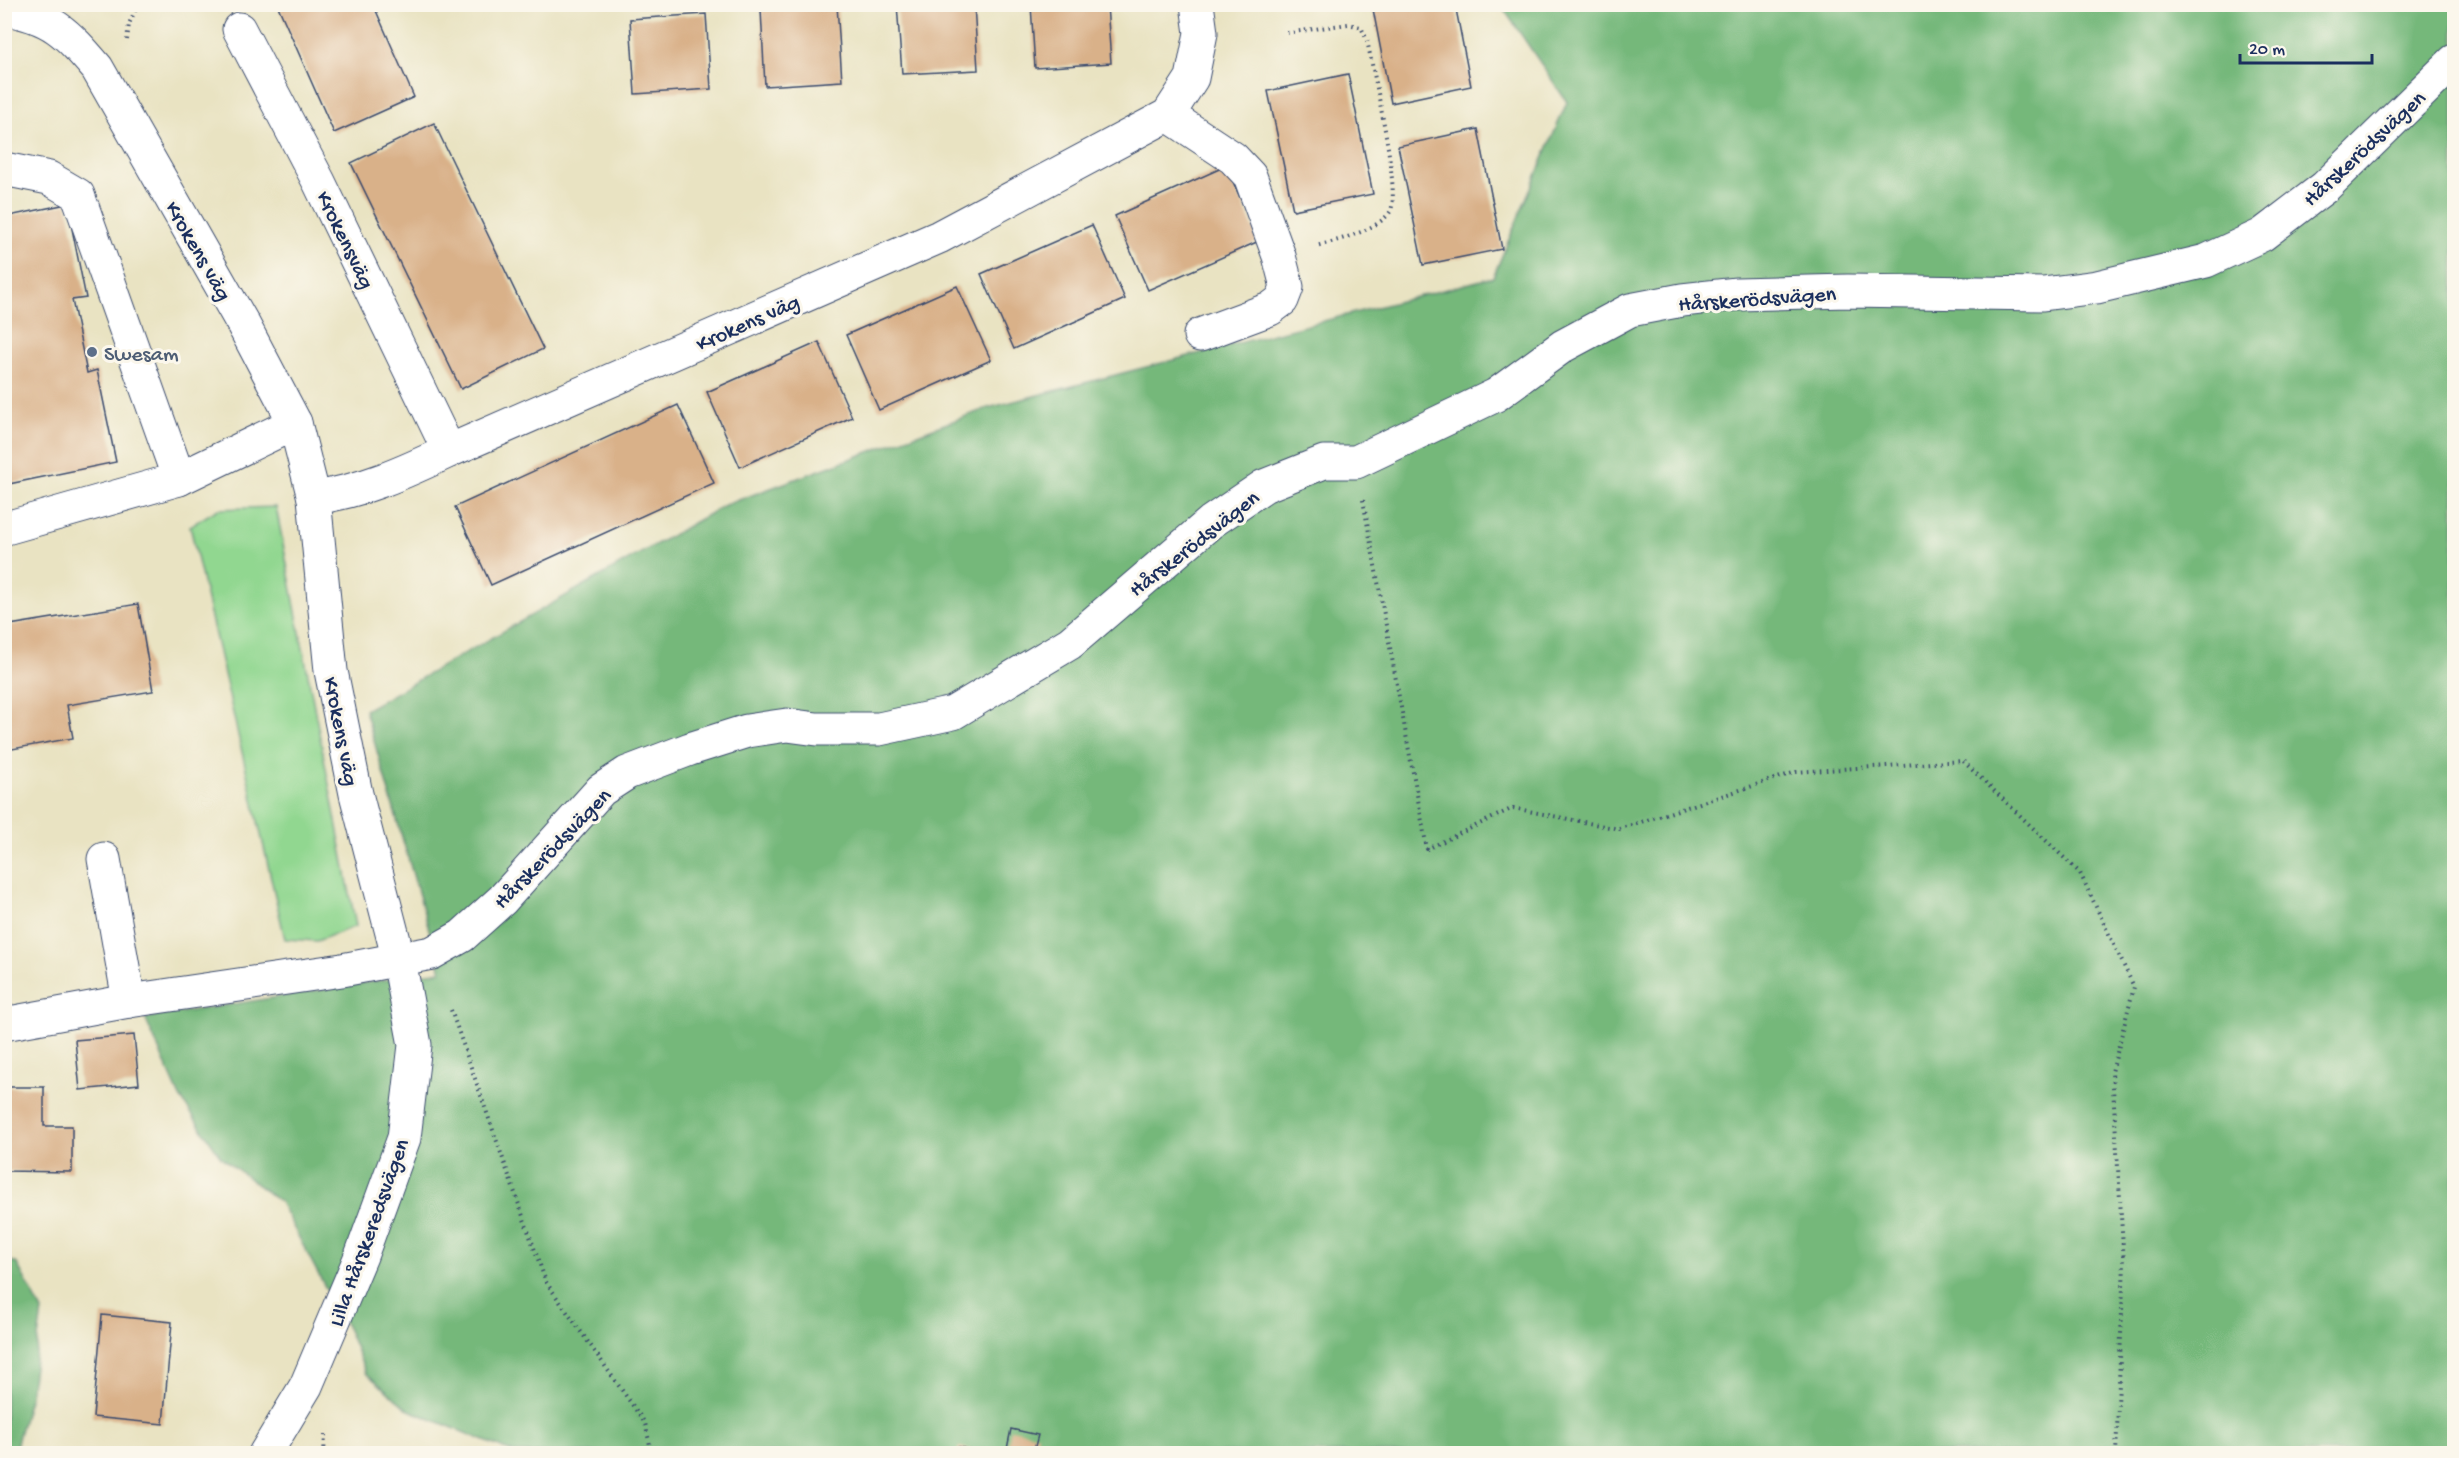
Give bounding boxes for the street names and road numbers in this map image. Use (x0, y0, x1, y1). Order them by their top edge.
street label: Hårskerödsvägen (2299, 86, 2433, 213)
street label: Krokensväg (309, 188, 378, 294)
street label: Krokens väg (158, 198, 235, 306)
street label: Hårskerödsvägen (1677, 282, 1838, 319)
street label: Krokens väg (693, 290, 804, 359)
street label: Hårskerödsvägen (1125, 486, 1266, 604)
street label: Krokens väg (316, 675, 362, 789)
street label: Hårskerödsvägen (490, 783, 619, 916)
street label: Lilla Hårskeredsvägen (325, 1135, 417, 1331)

